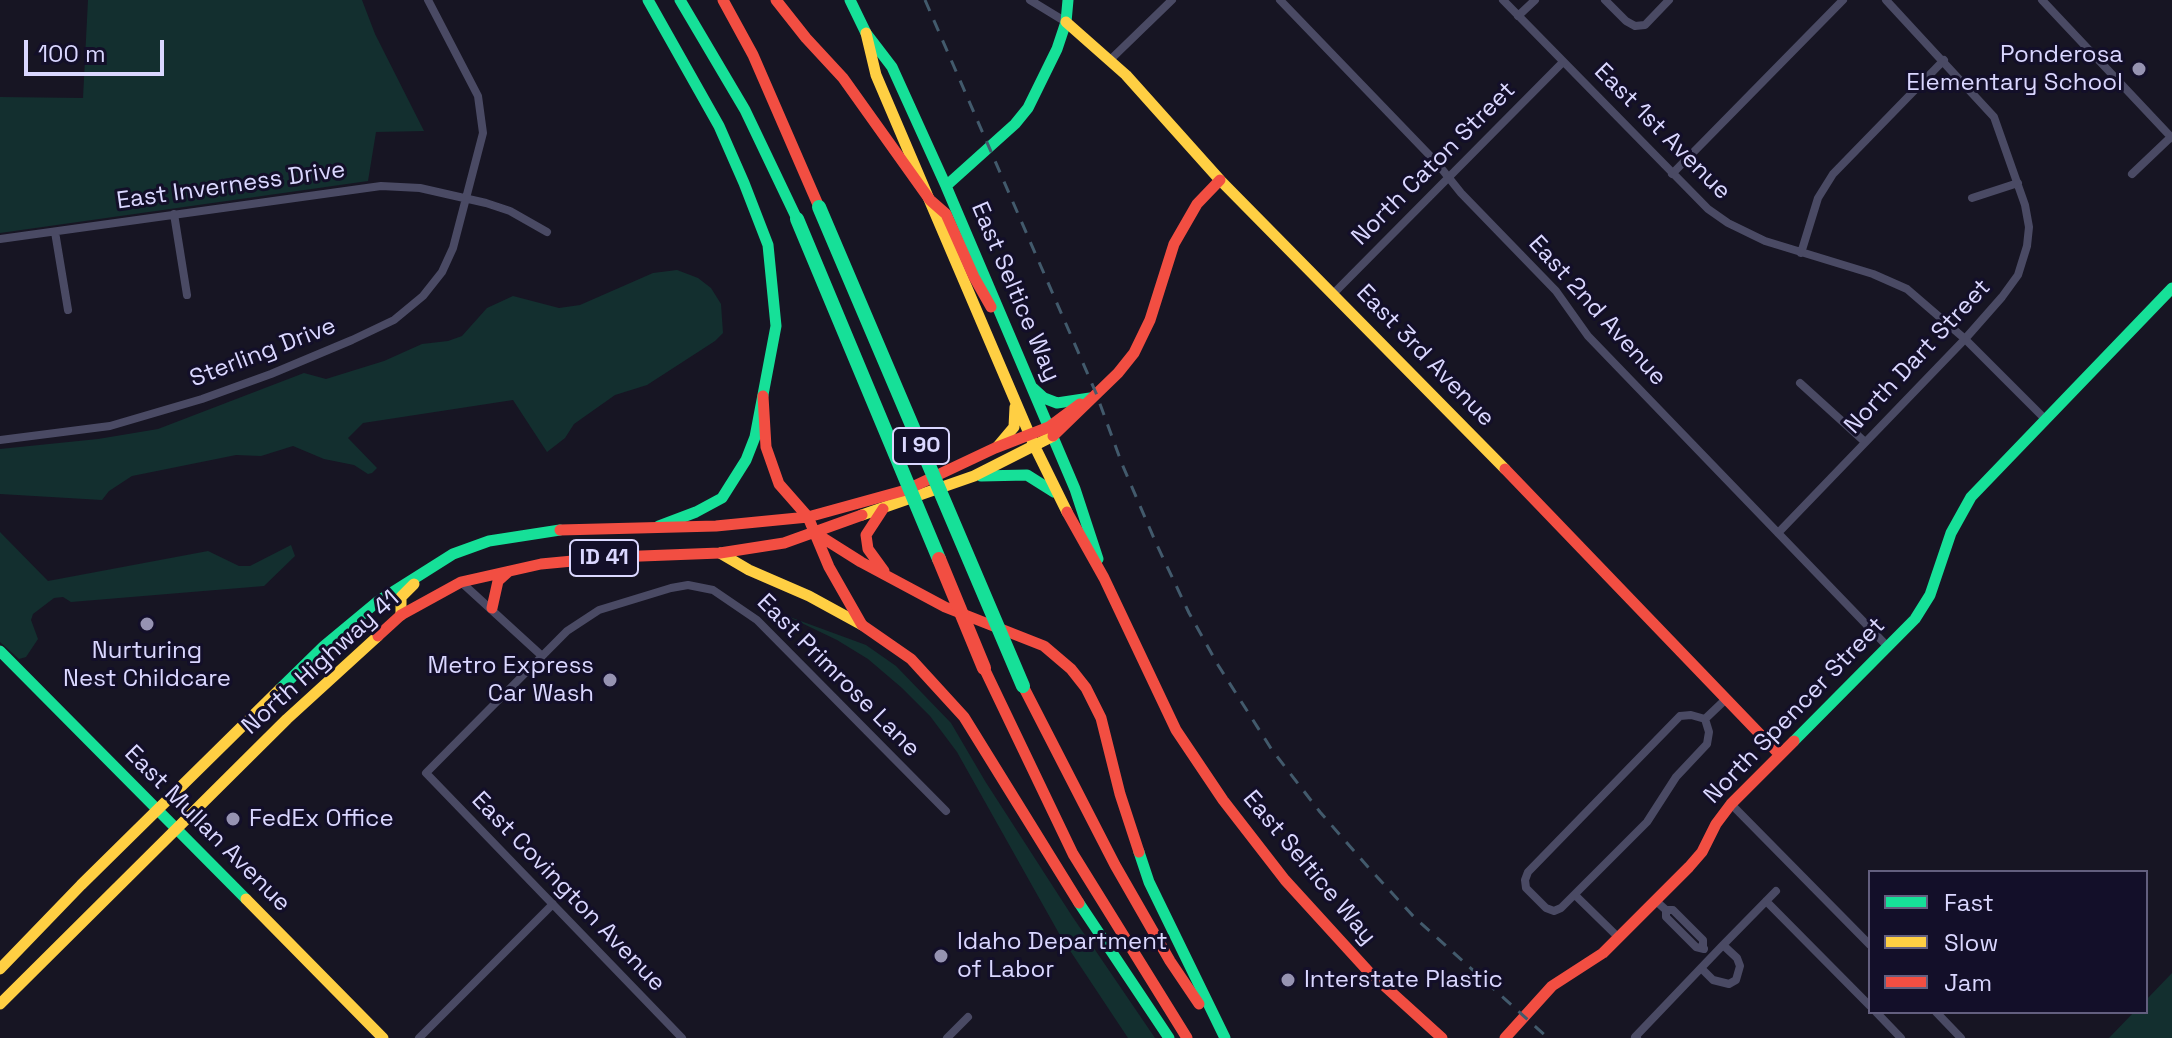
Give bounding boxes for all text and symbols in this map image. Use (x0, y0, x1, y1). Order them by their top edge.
scale bar (28, 24, 168, 74)
text: 100 m (38, 38, 106, 69)
place label: Ponderosa Elementary School (1906, 41, 2123, 97)
street label: East 1st Avenue (1588, 58, 1736, 206)
marker: Ponderosa Elementary School (2130, 60, 2148, 78)
street label: North Caton Street (1346, 76, 1522, 252)
street label: East Inverness Drive (115, 156, 347, 216)
street label: East Seltice Way (964, 198, 1066, 386)
street label: East 2nd Avenue (1522, 230, 1672, 392)
street label: North Dart Street (1839, 274, 1997, 440)
street label: East 3rd Avenue (1350, 279, 1500, 433)
street label: Sterling Drive (186, 312, 340, 394)
road number: I 90 (893, 428, 949, 464)
road number: ID 41 (570, 540, 638, 576)
street label: North Highway 41 (237, 585, 405, 741)
street label: East Primrose Lane (750, 588, 926, 764)
street label: North Spencer Street (1699, 612, 1891, 810)
marker: Nurturing Nest Childcare (138, 615, 156, 633)
place label: Nurturing Nest Childcare (63, 637, 231, 693)
place label: Metro Express Car Wash (428, 652, 594, 708)
marker: Metro Express Car Wash (601, 671, 619, 689)
street label: East Mullan Avenue (118, 740, 296, 918)
street label: East Seltice Way (1236, 785, 1382, 951)
street label: East Covington Avenue (465, 786, 671, 998)
place label: FedEx Office (249, 805, 394, 833)
marker: FedEx Office (224, 810, 242, 828)
legend (1868, 870, 2148, 1014)
text: Fast (1944, 887, 1994, 918)
text: Slow (1944, 927, 1998, 958)
place label: Idaho Department of Labor (957, 928, 1168, 984)
marker: Idaho Department of Labor (932, 947, 950, 965)
place label: Interstate Plastic (1304, 966, 1503, 994)
text: Jam (1944, 967, 1992, 998)
marker: Interstate Plastic (1279, 971, 1297, 989)

